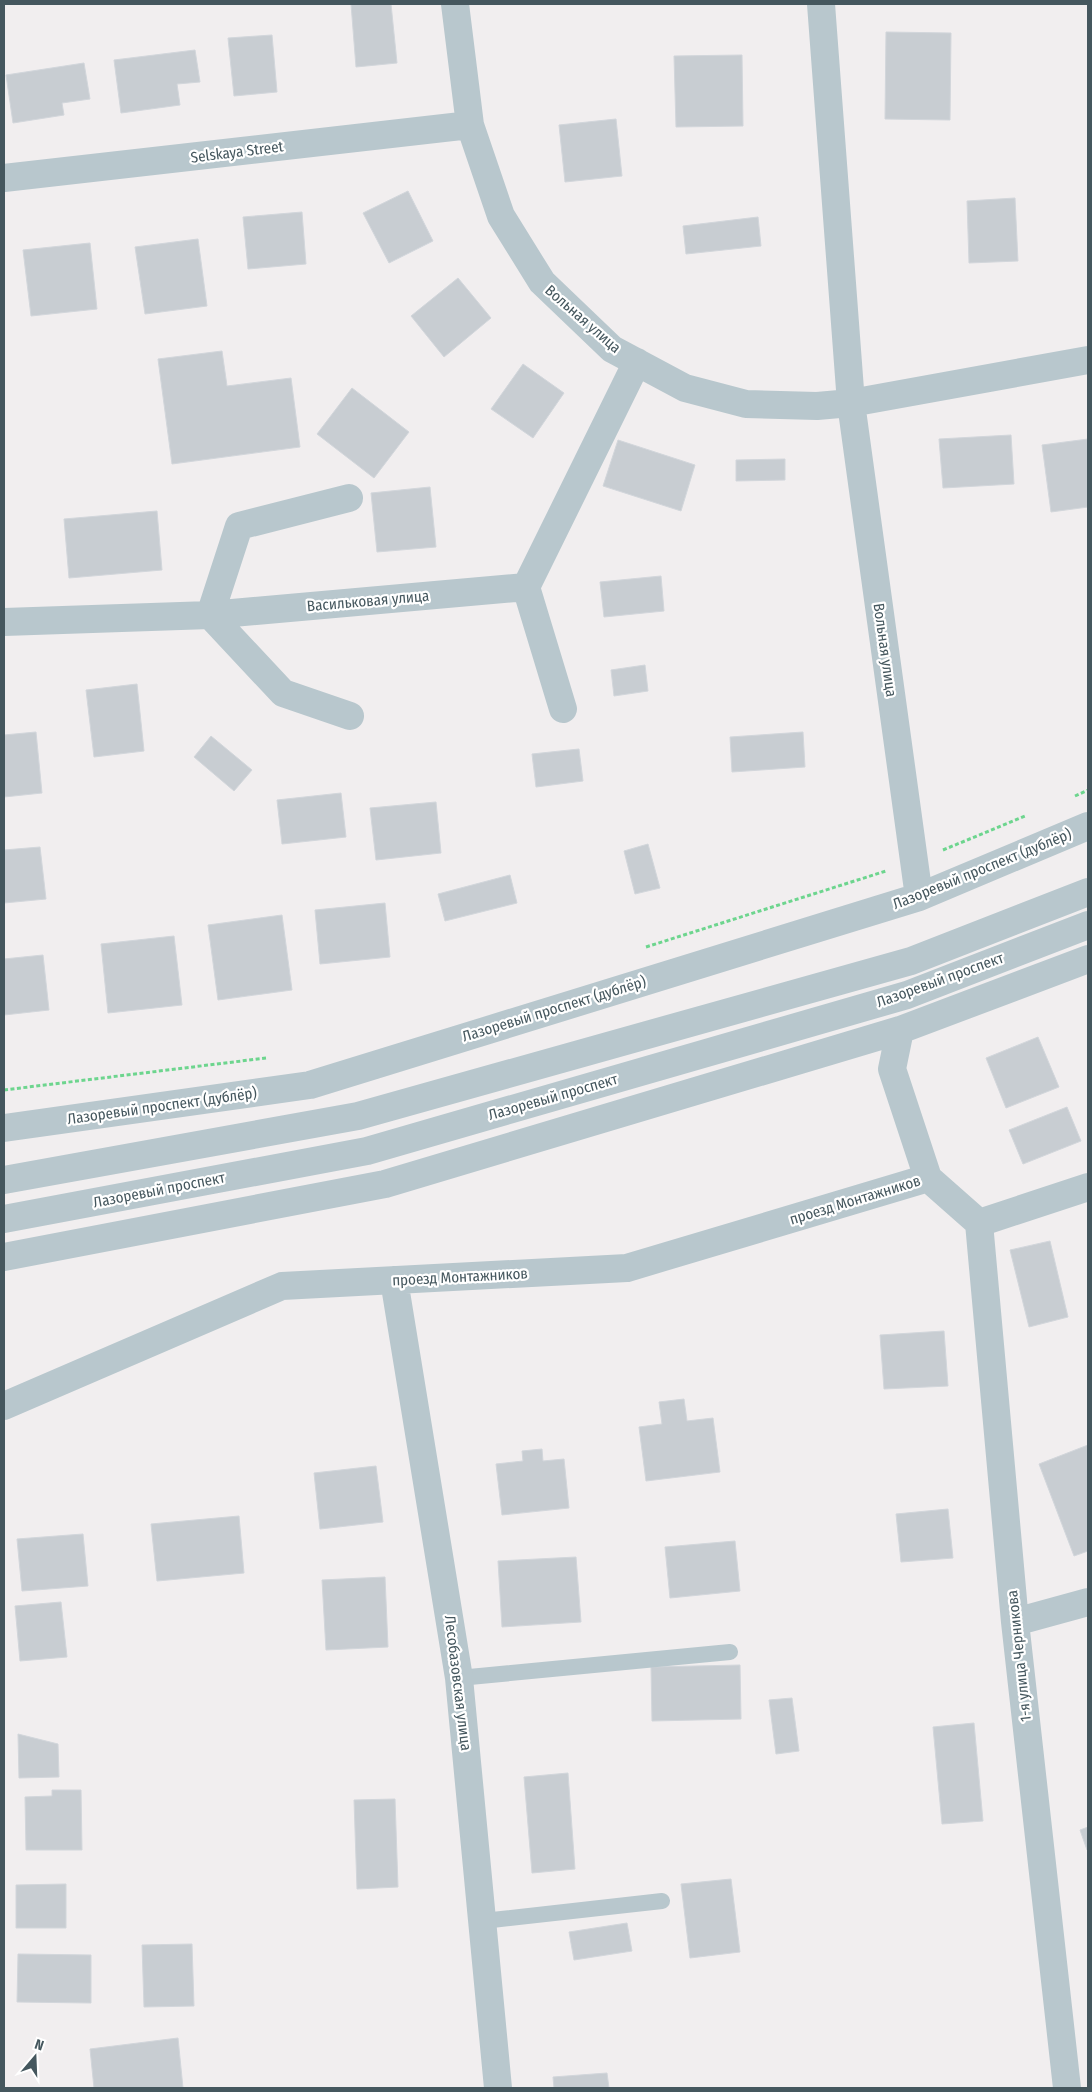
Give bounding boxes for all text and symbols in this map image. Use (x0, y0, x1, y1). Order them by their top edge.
street label: Selskaya Street (190, 137, 285, 167)
street label: Вольная улица (541, 281, 625, 357)
street label: Васильковая улица (306, 587, 430, 615)
street label: Вольная улица (870, 602, 900, 698)
street label: Лазоревый проспект (дублёр) (890, 825, 1074, 913)
street label: Лазоревый проспект (874, 948, 1007, 1011)
street label: Лазоревый проспект (дублёр) (460, 972, 648, 1046)
street label: Лазоревый проспект (486, 1070, 621, 1124)
street label: Лазоревый проспект (дублёр) (66, 1084, 258, 1128)
street label: Лазоревый проспект (92, 1168, 227, 1212)
street label: проезд Монтажников (787, 1172, 923, 1228)
street label: проезд Монтажников (392, 1264, 528, 1290)
street label: 1-я улица Черникова (1003, 1589, 1035, 1723)
street label: Лесобазовская улица (441, 1614, 475, 1752)
north arrow (10, 2032, 60, 2082)
text: N (32, 2036, 46, 2055)

